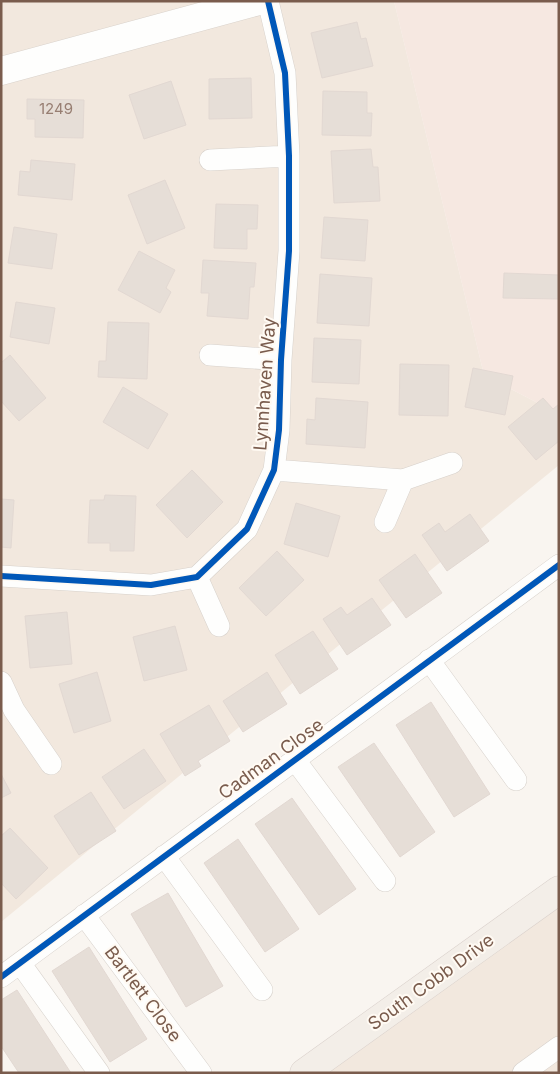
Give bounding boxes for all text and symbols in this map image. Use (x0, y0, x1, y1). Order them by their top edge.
house number: 1249 (39, 99, 73, 118)
street label: Lynnhaven Way (249, 317, 280, 451)
street label: Cadman Close (214, 714, 327, 804)
street label: South Cobb Drive (364, 929, 498, 1034)
street label: Bartlett Close (101, 942, 186, 1046)

